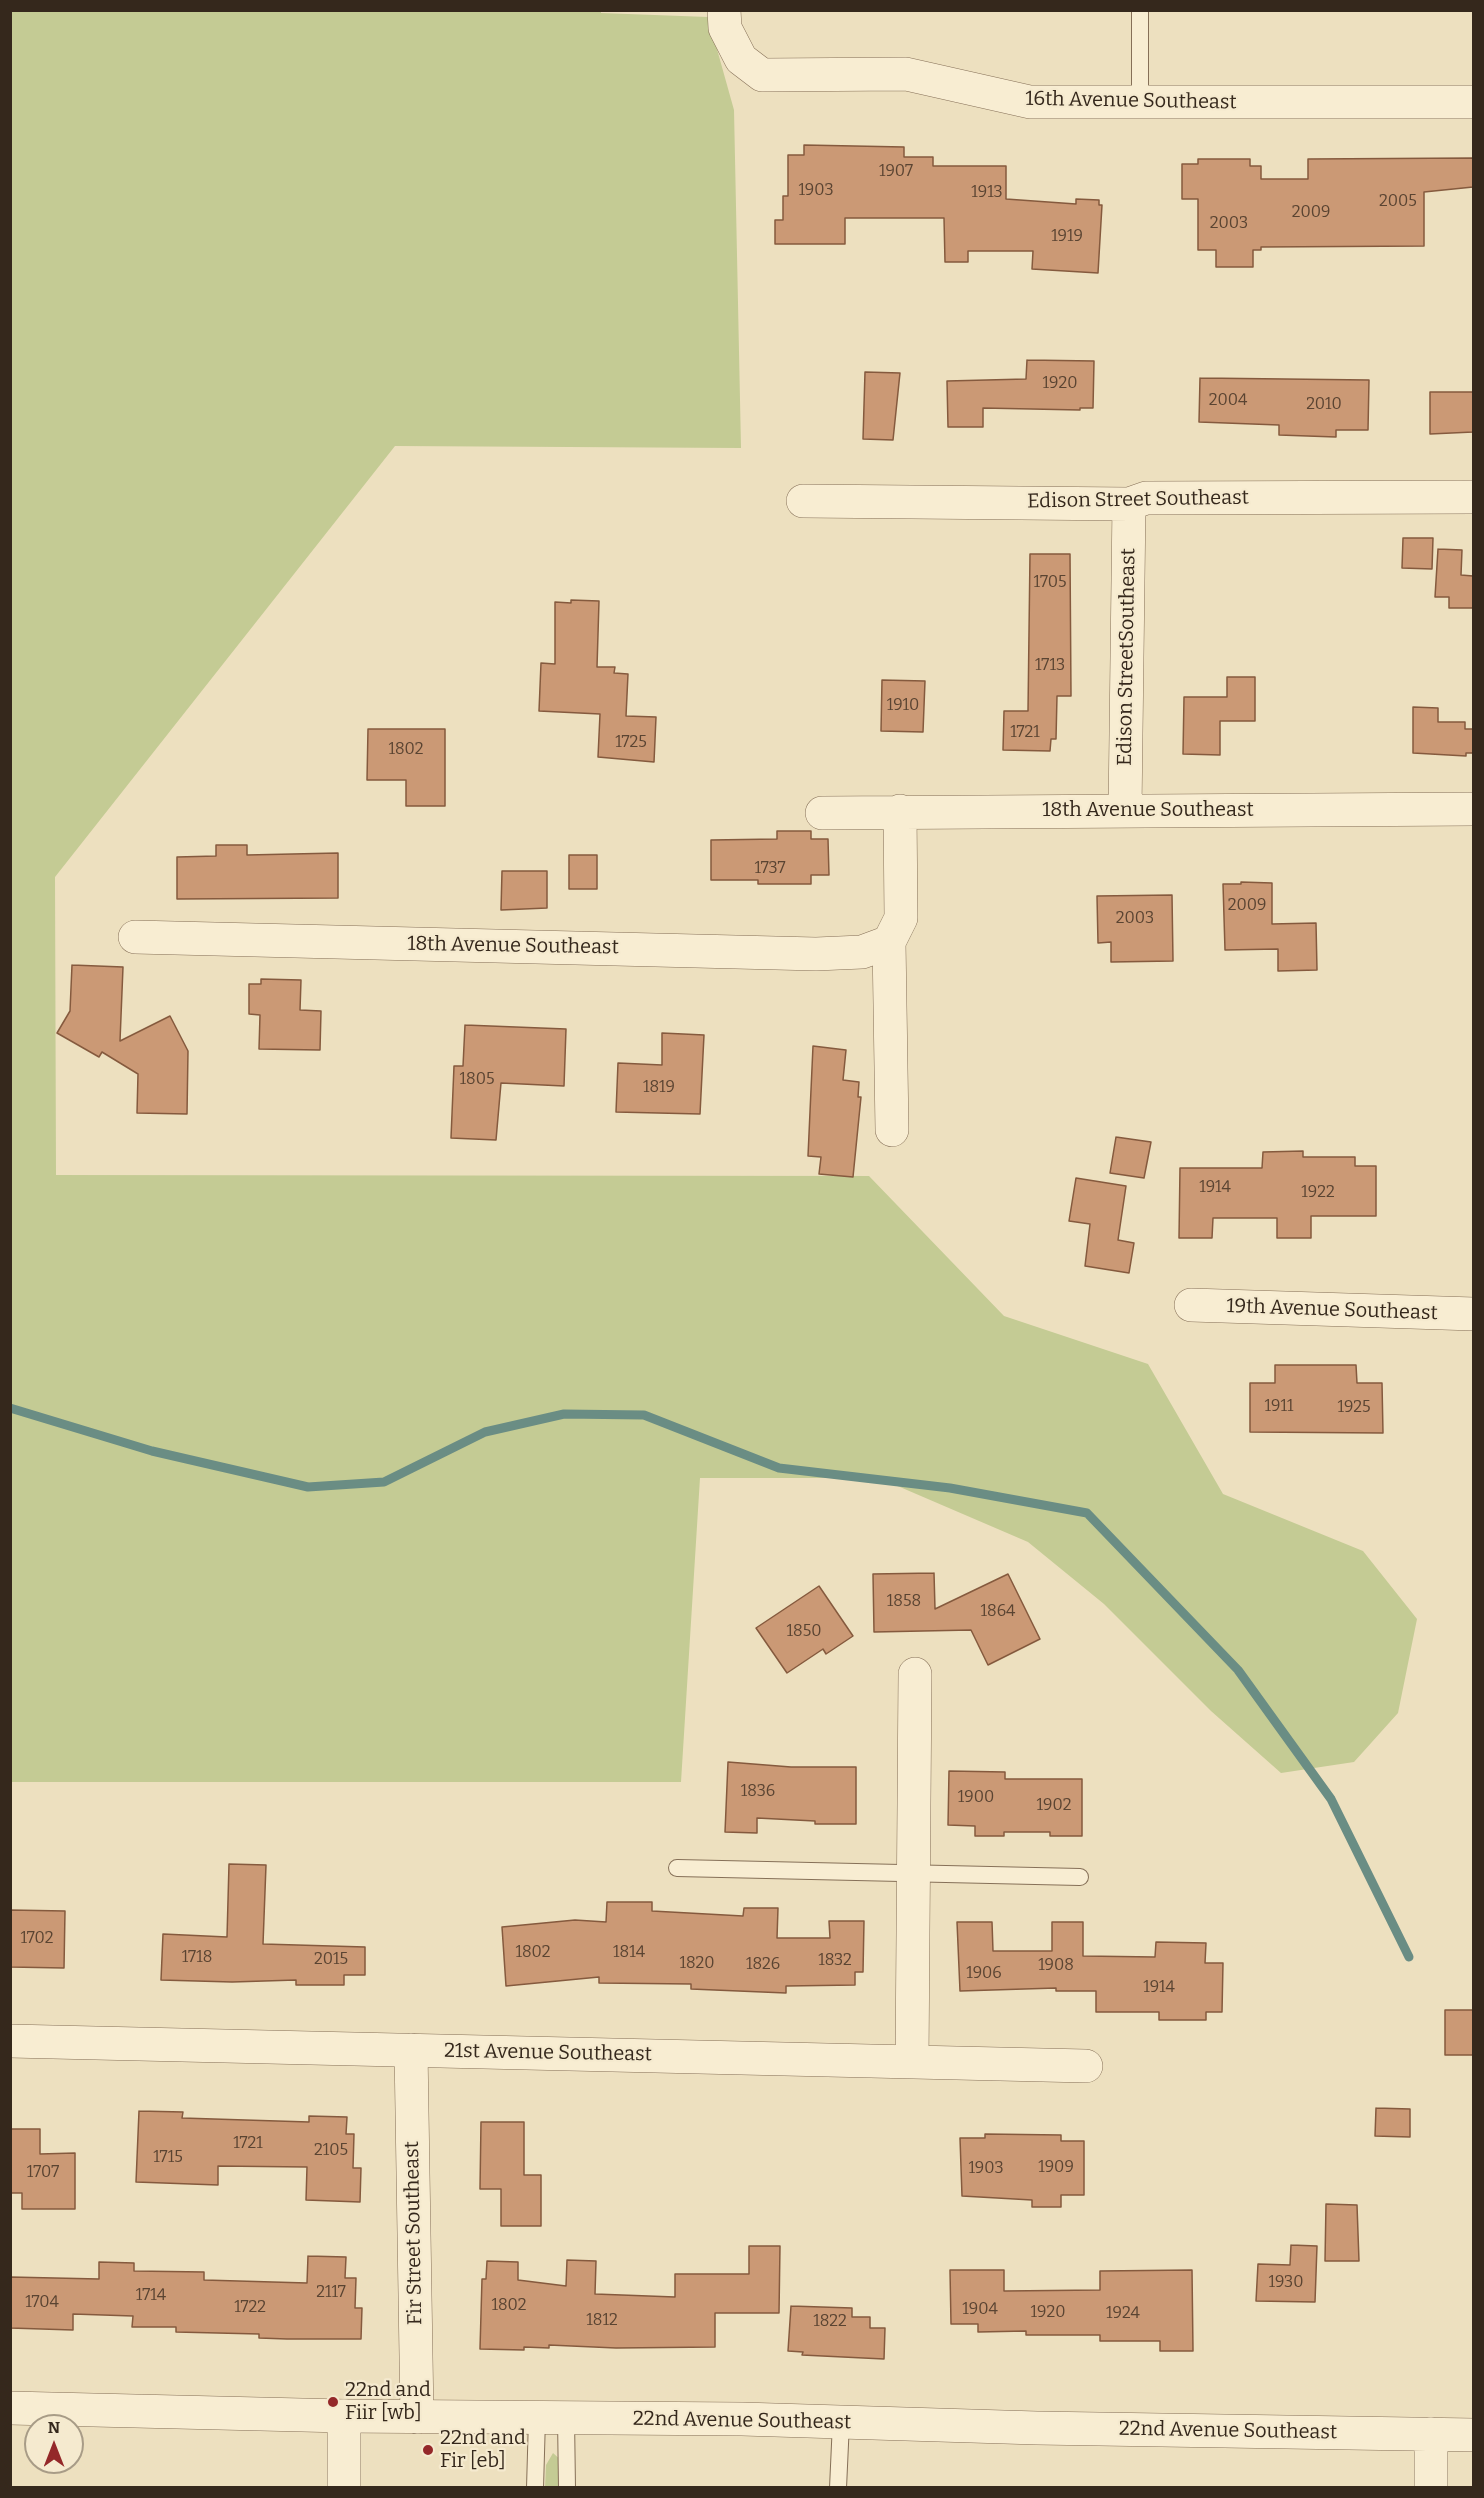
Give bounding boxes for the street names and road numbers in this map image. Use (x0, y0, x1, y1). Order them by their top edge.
street label: 16th Avenue Southeast (1025, 87, 1237, 115)
street label: Edison Street Southeast (1027, 486, 1249, 514)
street label: Edison StreetSoutheast (1113, 548, 1141, 766)
street label: 18th Avenue Southeast (1042, 798, 1254, 822)
street label: 18th Avenue Southeast (407, 932, 619, 960)
street label: 19th Avenue Southeast (1226, 1294, 1438, 1326)
street label: 21st Avenue Southeast (444, 2039, 652, 2067)
street label: Fir Street Southeast (400, 2141, 428, 2325)
street label: 22nd Avenue Southeast (633, 2407, 851, 2435)
street label: 22nd Avenue Southeast (1119, 2417, 1337, 2445)

